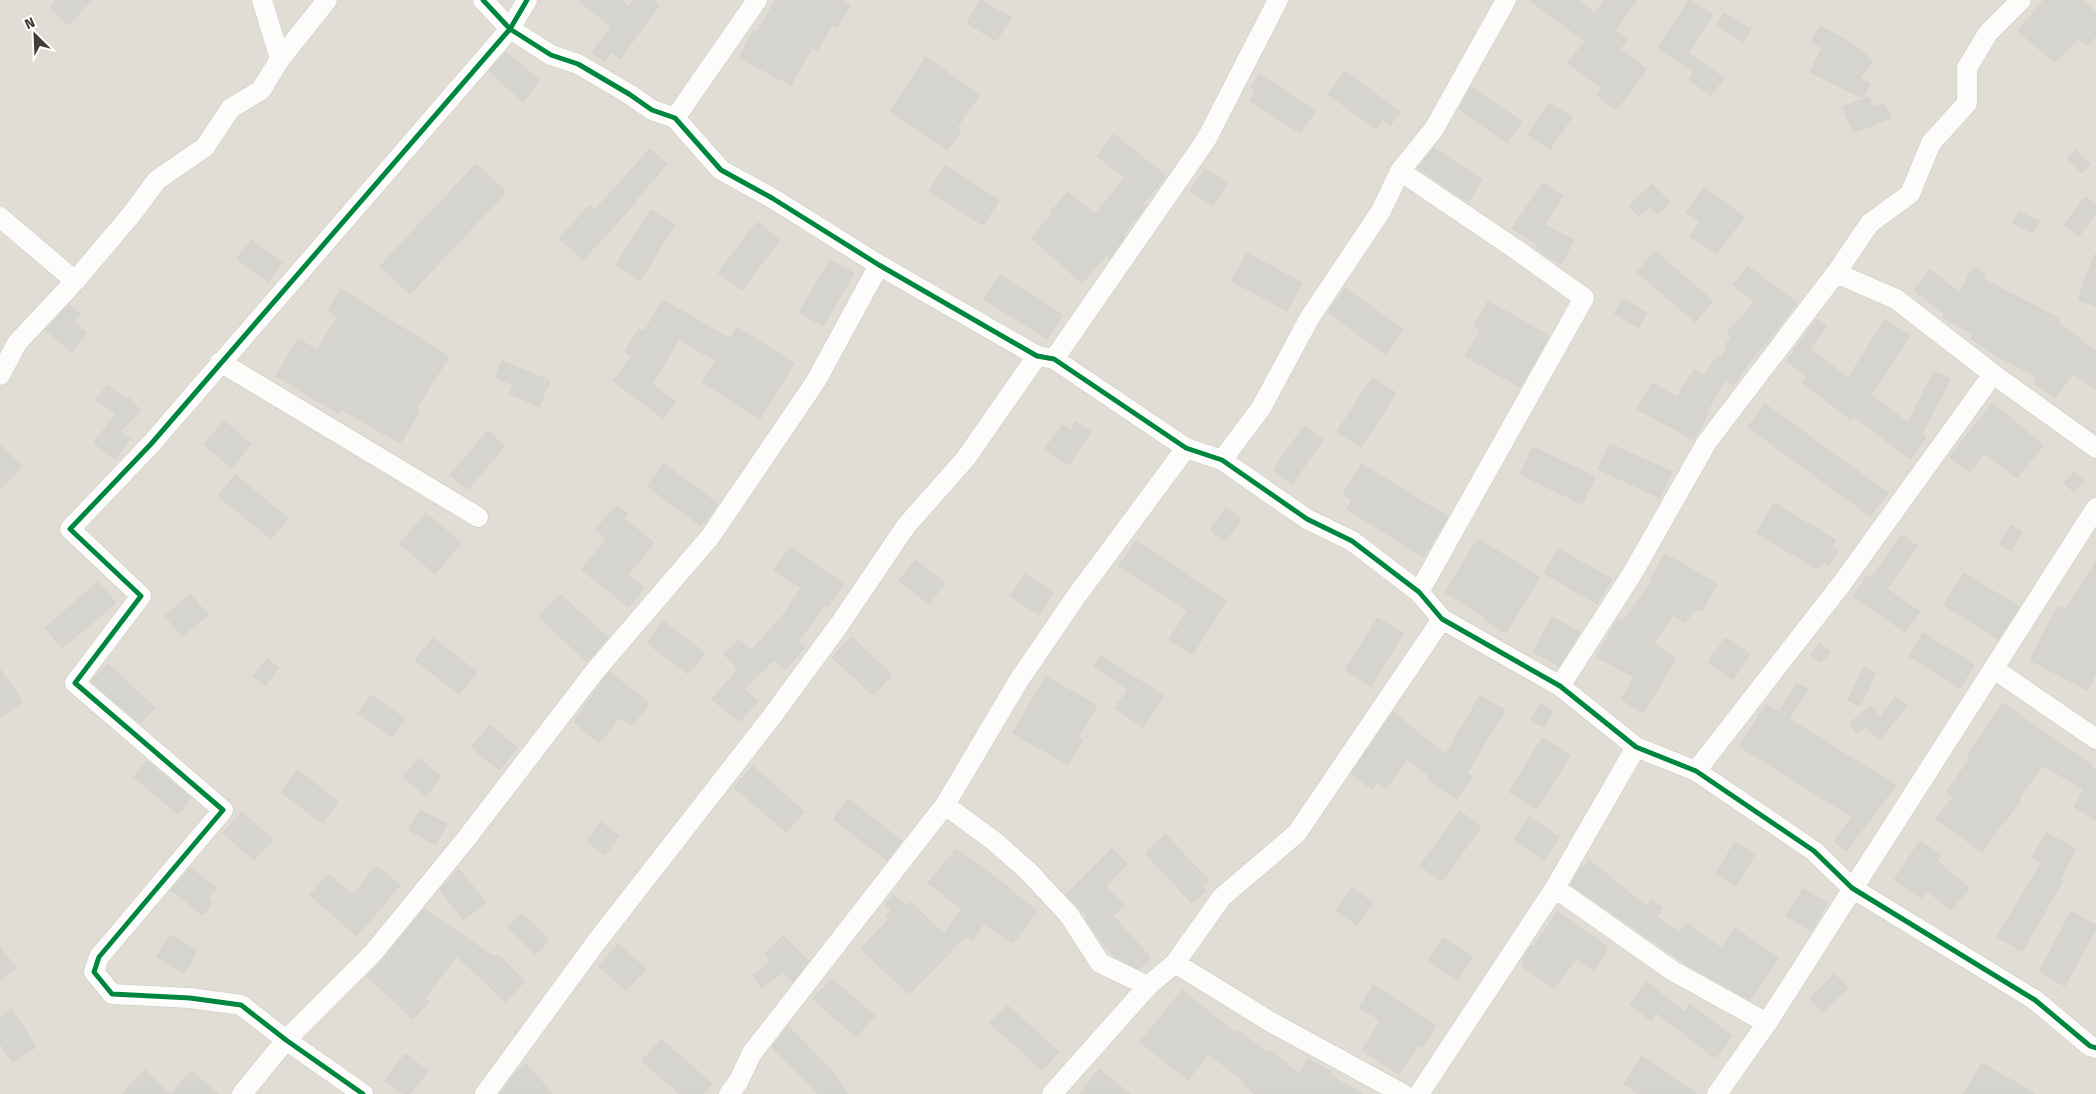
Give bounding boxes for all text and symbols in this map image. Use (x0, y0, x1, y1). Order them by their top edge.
north arrow (10, 10, 60, 60)
text: N (22, 14, 38, 33)

